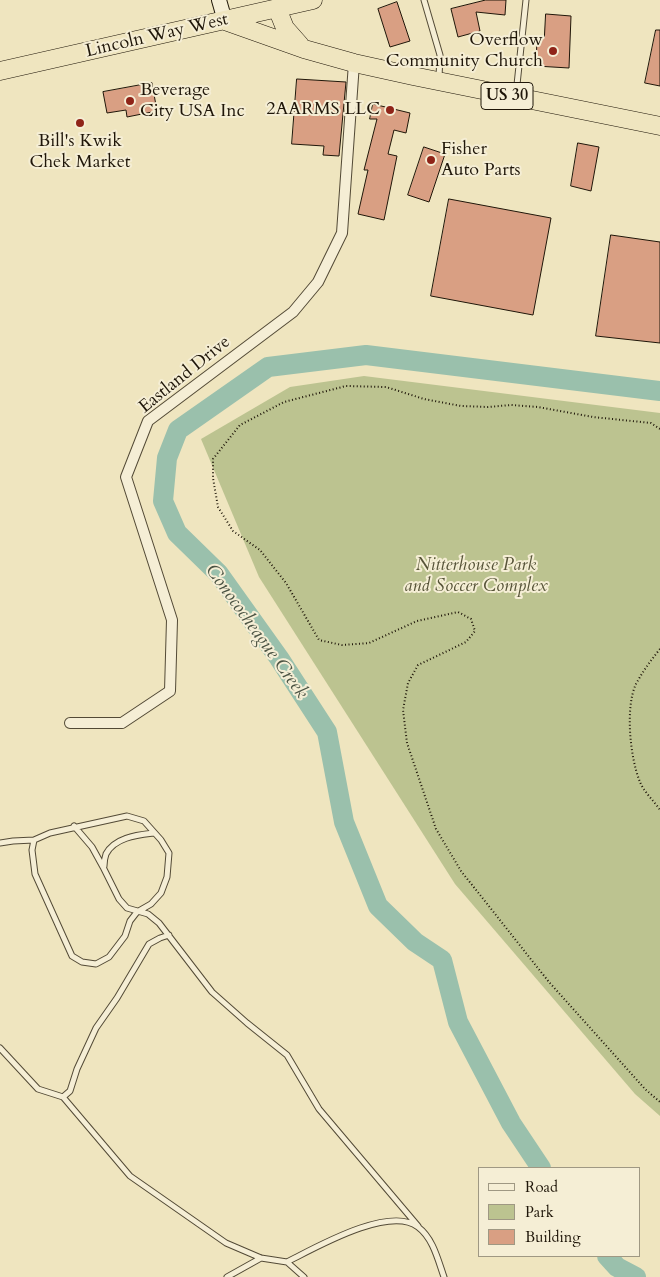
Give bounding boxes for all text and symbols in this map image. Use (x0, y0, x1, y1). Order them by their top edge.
street label: Lincoln Way West (84, 9, 230, 63)
place label: Overflow Community Church (386, 30, 543, 72)
marker: Overflow Community Church (547, 45, 559, 57)
place label: Beverage City USA Inc (140, 80, 245, 122)
road number: US 30 (481, 82, 533, 110)
marker: Beverage City USA Inc (124, 95, 136, 107)
place label: 2AARMS LLC (266, 99, 380, 121)
marker: 2AARMS LLC (384, 104, 396, 116)
marker: Bill's Kwik Chek Market (74, 117, 86, 129)
place label: Bill's Kwik Chek Market (29, 131, 131, 173)
place label: Fisher Auto Parts (441, 139, 521, 182)
marker: Fisher Auto Parts (425, 154, 437, 166)
street label: Eastland Drive (135, 332, 235, 418)
park label: Nitterhouse Park and Soccer Complex (404, 555, 548, 598)
water label: Conococheague Creek (200, 560, 312, 704)
legend (478, 1167, 640, 1257)
text: Road (525, 1177, 558, 1197)
text: Park (525, 1202, 554, 1222)
text: Building (525, 1227, 581, 1247)

